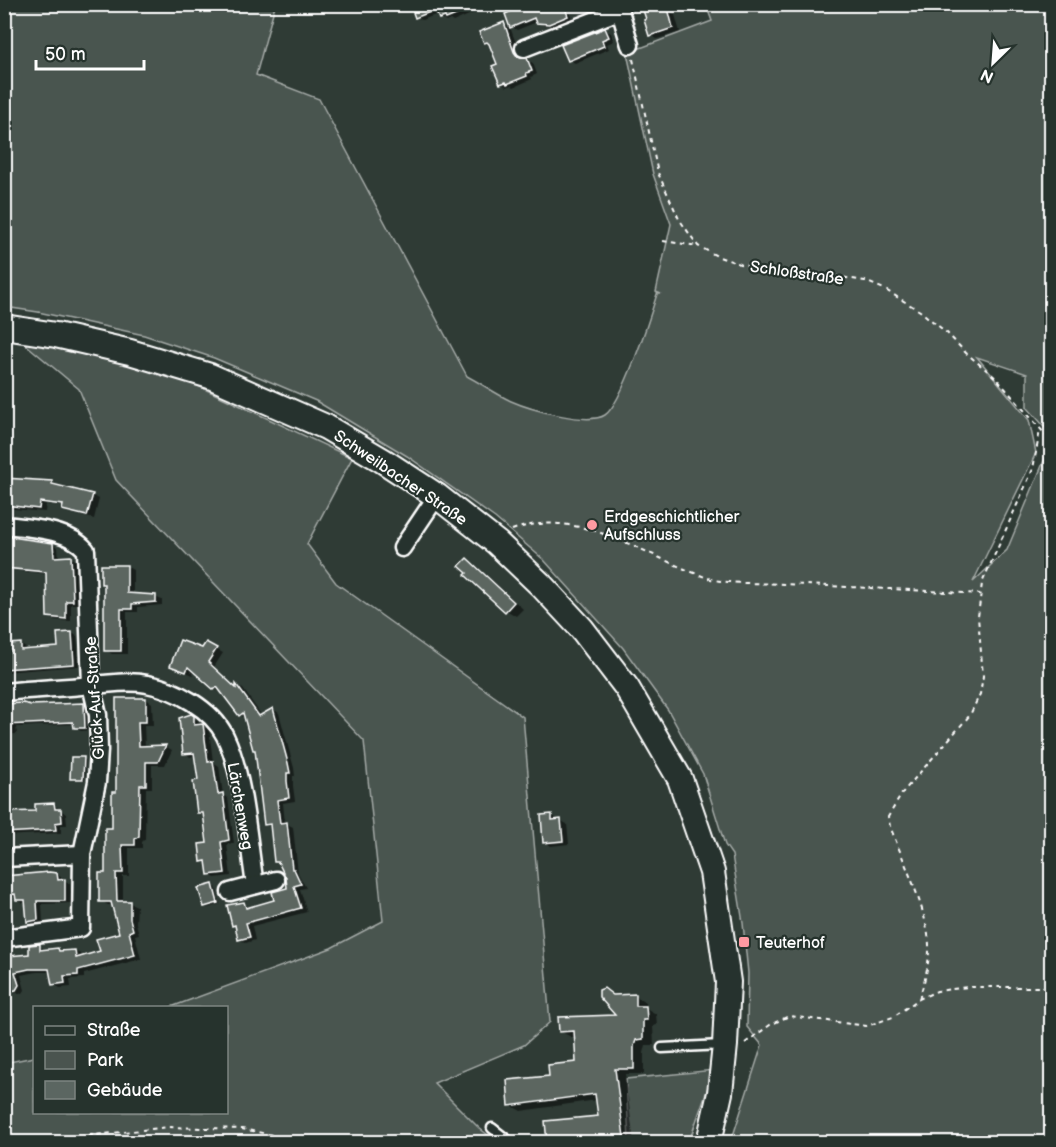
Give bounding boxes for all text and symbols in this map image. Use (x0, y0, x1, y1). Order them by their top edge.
scale bar (36, 33, 144, 71)
north arrow (963, 33, 1023, 93)
text: 50 m (45, 44, 86, 65)
text: N (978, 64, 997, 86)
street label: Schloßstraße (749, 258, 845, 290)
street label: Schweilbacher Straße (330, 427, 471, 530)
place label: Erdgeschichtlicher Aufschluss (604, 508, 739, 545)
marker: Erdgeschichtlicher Aufschluss (585, 518, 599, 532)
street label: Glück-Auf-Straße (82, 635, 109, 760)
street label: Lärchenweg (222, 761, 257, 851)
place label: Teuterhof (756, 934, 825, 953)
marker: Teuterhof (737, 935, 751, 949)
legend (33, 1006, 228, 1114)
text: Straße (87, 1020, 141, 1041)
text: Park (87, 1050, 123, 1071)
text: Gebäude (87, 1080, 163, 1101)

